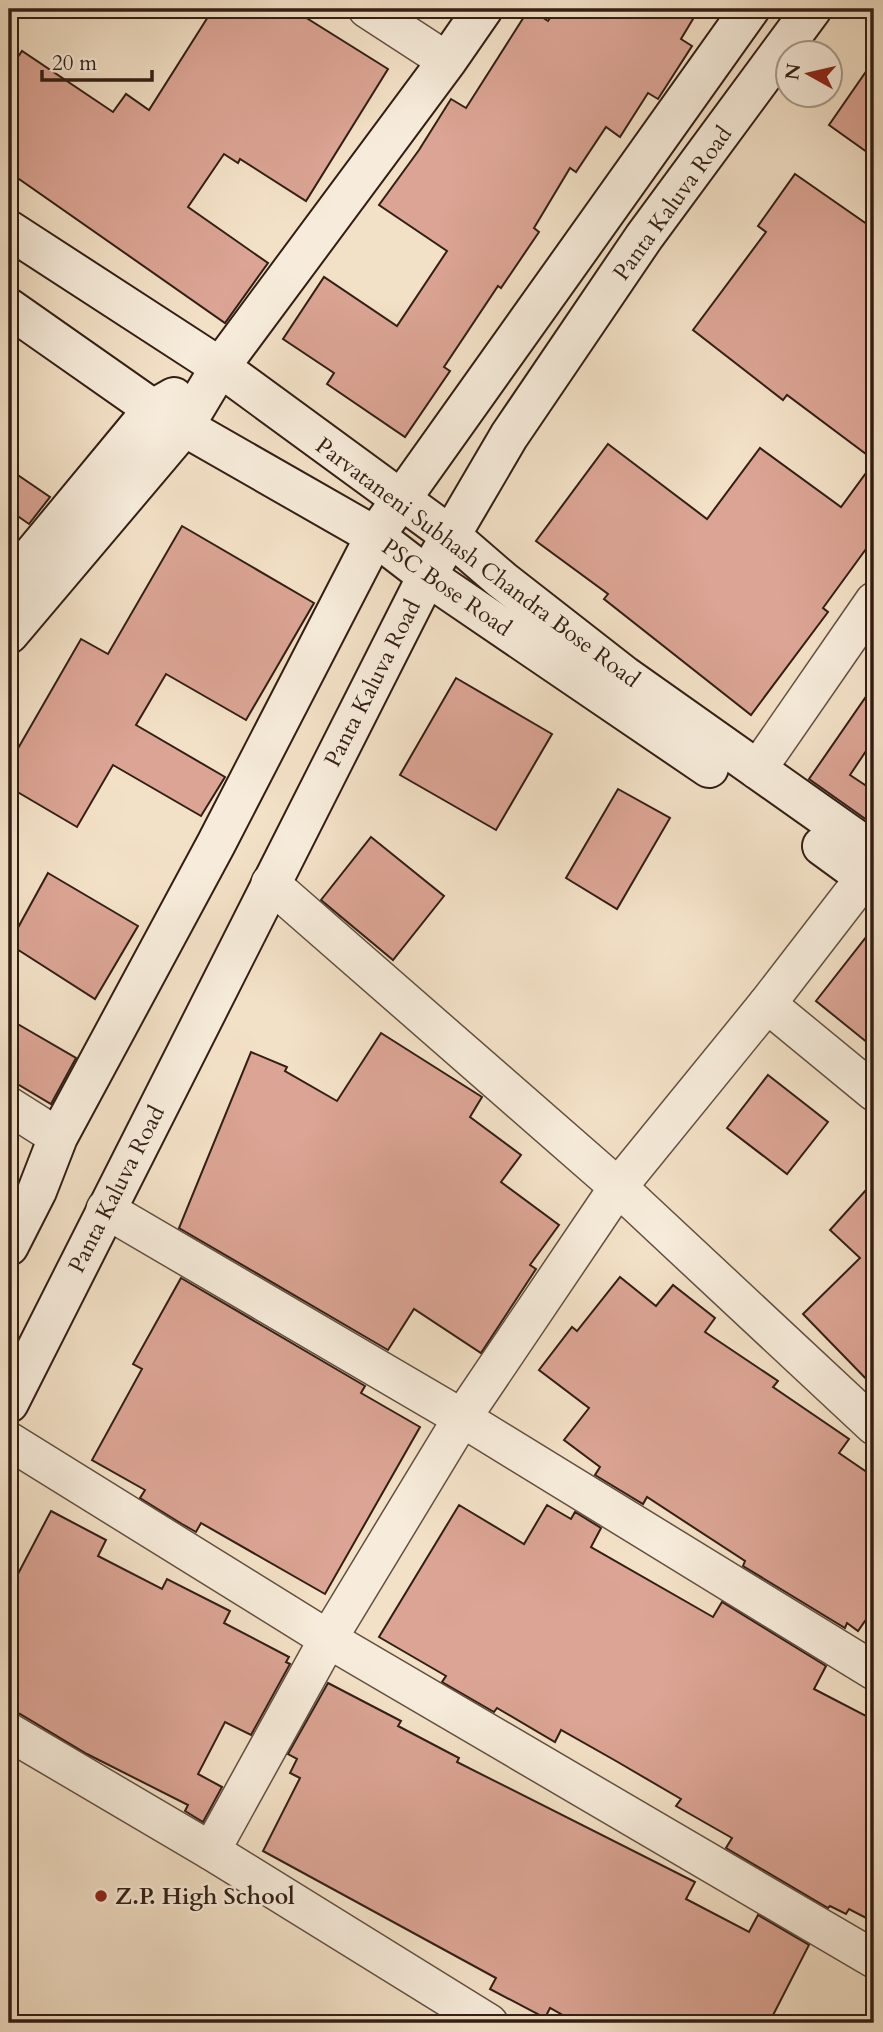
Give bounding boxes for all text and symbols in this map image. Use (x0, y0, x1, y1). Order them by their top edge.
scale bar (42, 38, 152, 82)
north arrow (774, 38, 844, 108)
text: 20 m (52, 49, 97, 78)
text: N (779, 61, 807, 82)
street label: Panta Kaluva Road (606, 119, 739, 287)
street label: Parvataneni Subhash Chandra Bose Road (309, 430, 647, 695)
street label: PSC Bose Road (376, 531, 518, 644)
street label: Panta Kaluva Road (317, 594, 428, 772)
street label: Panta Kaluva Road (61, 1100, 172, 1278)
place label: Z.P. High School (115, 1881, 295, 1912)
marker: Z.P. High School (93, 1888, 109, 1904)

